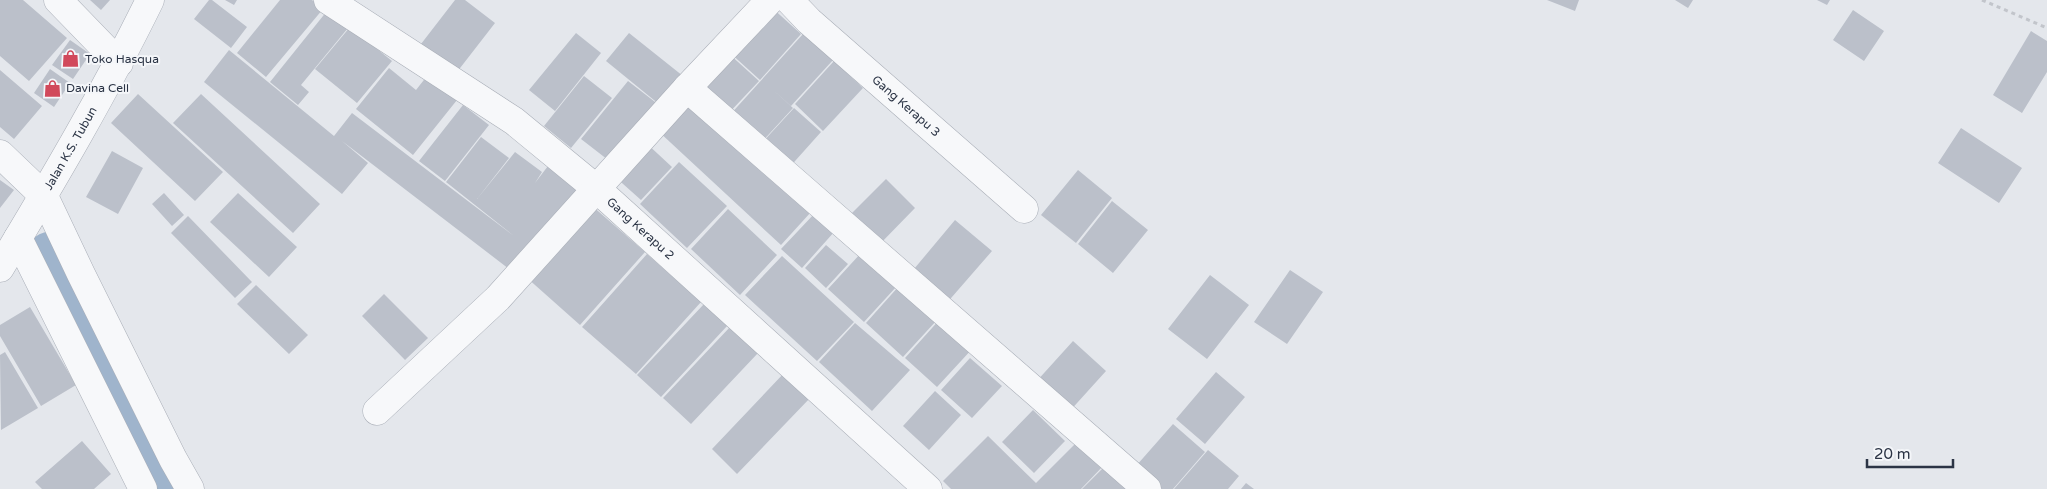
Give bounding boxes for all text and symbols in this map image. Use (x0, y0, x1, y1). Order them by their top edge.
shop icon: Toko Hasqua (61, 49, 81, 69)
place label: Toko Hasqua (85, 52, 159, 66)
street label: Gang Kerapu 3 (869, 72, 943, 139)
shop icon: Davina Cell (42, 78, 62, 98)
place label: Davina Cell (66, 81, 129, 95)
street label: Jalan K.S. Tubun (41, 104, 100, 192)
street label: Gang Kerapu 2 (604, 195, 677, 262)
scale bar (1867, 436, 1953, 468)
text: 20 m (1874, 445, 1911, 463)

